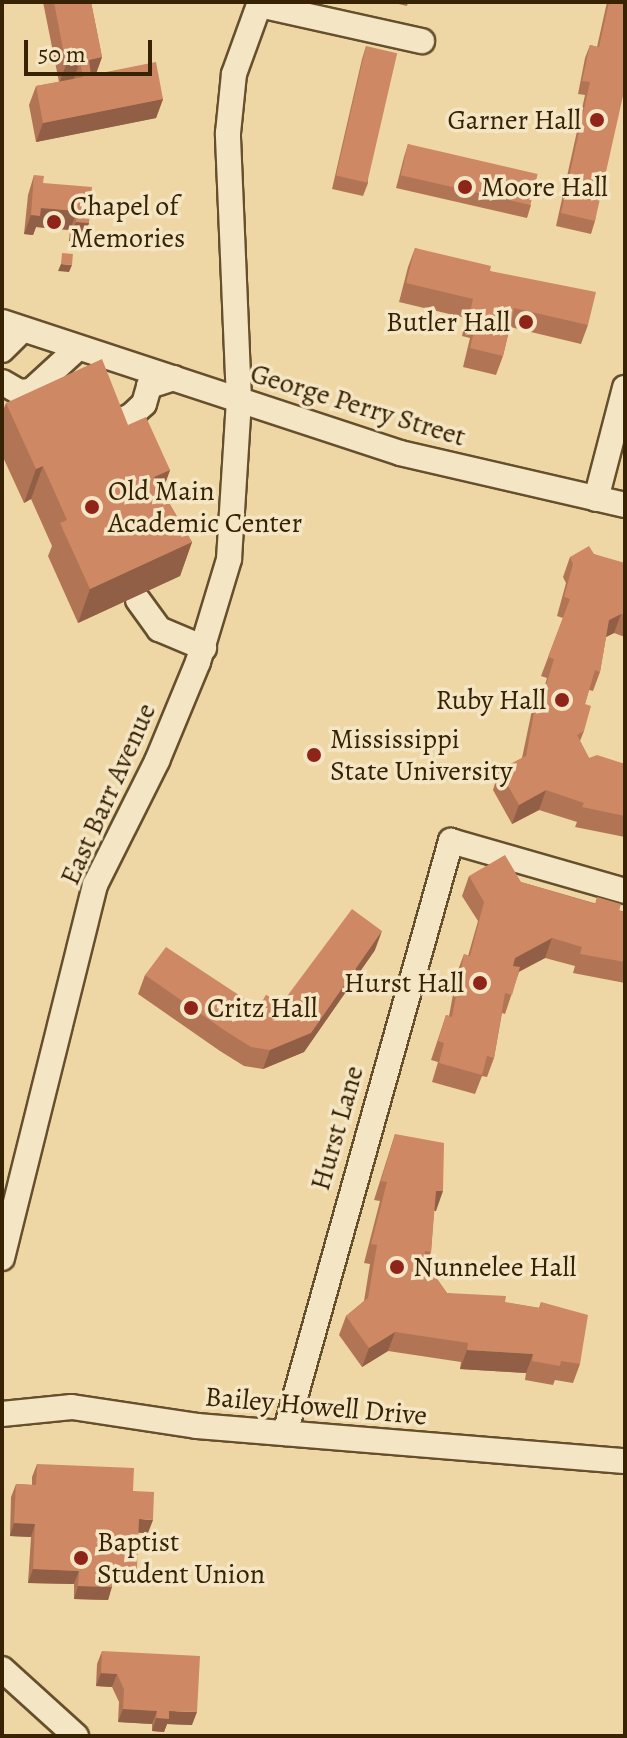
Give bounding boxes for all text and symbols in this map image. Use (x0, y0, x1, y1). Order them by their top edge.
scale bar (28, 24, 156, 74)
text: 50 m (38, 38, 86, 70)
place label: Garner Hall (447, 103, 581, 137)
marker: Garner Hall (588, 111, 606, 129)
place label: Moore Hall (481, 170, 608, 204)
marker: Moore Hall (456, 178, 474, 196)
place label: Chapel of Memories (70, 189, 185, 255)
marker: Chapel of Memories (45, 213, 63, 231)
place label: Butler Hall (386, 305, 510, 339)
marker: Butler Hall (517, 313, 535, 331)
street label: George Perry Street (247, 356, 469, 454)
place label: Old Main Academic Center (108, 474, 302, 540)
marker: Old Main Academic Center (83, 498, 101, 516)
place label: Ruby Hall (436, 683, 546, 717)
marker: Ruby Hall (553, 691, 571, 709)
street label: East Barr Avenue (53, 698, 163, 890)
place label: Mississippi State University (330, 722, 512, 788)
marker: Mississippi State University (305, 746, 323, 764)
place label: Hurst Hall (344, 966, 464, 1000)
marker: Hurst Hall (471, 974, 489, 992)
place label: Critz Hall (207, 991, 318, 1025)
marker: Critz Hall (182, 999, 200, 1017)
street label: Hurst Lane (303, 1062, 371, 1194)
place label: Nunnelee Hall (413, 1250, 576, 1284)
marker: Nunnelee Hall (388, 1258, 406, 1276)
street label: Bailey Howell Drive (203, 1380, 429, 1432)
place label: Baptist Student Union (97, 1525, 265, 1591)
marker: Baptist Student Union (72, 1549, 90, 1567)

